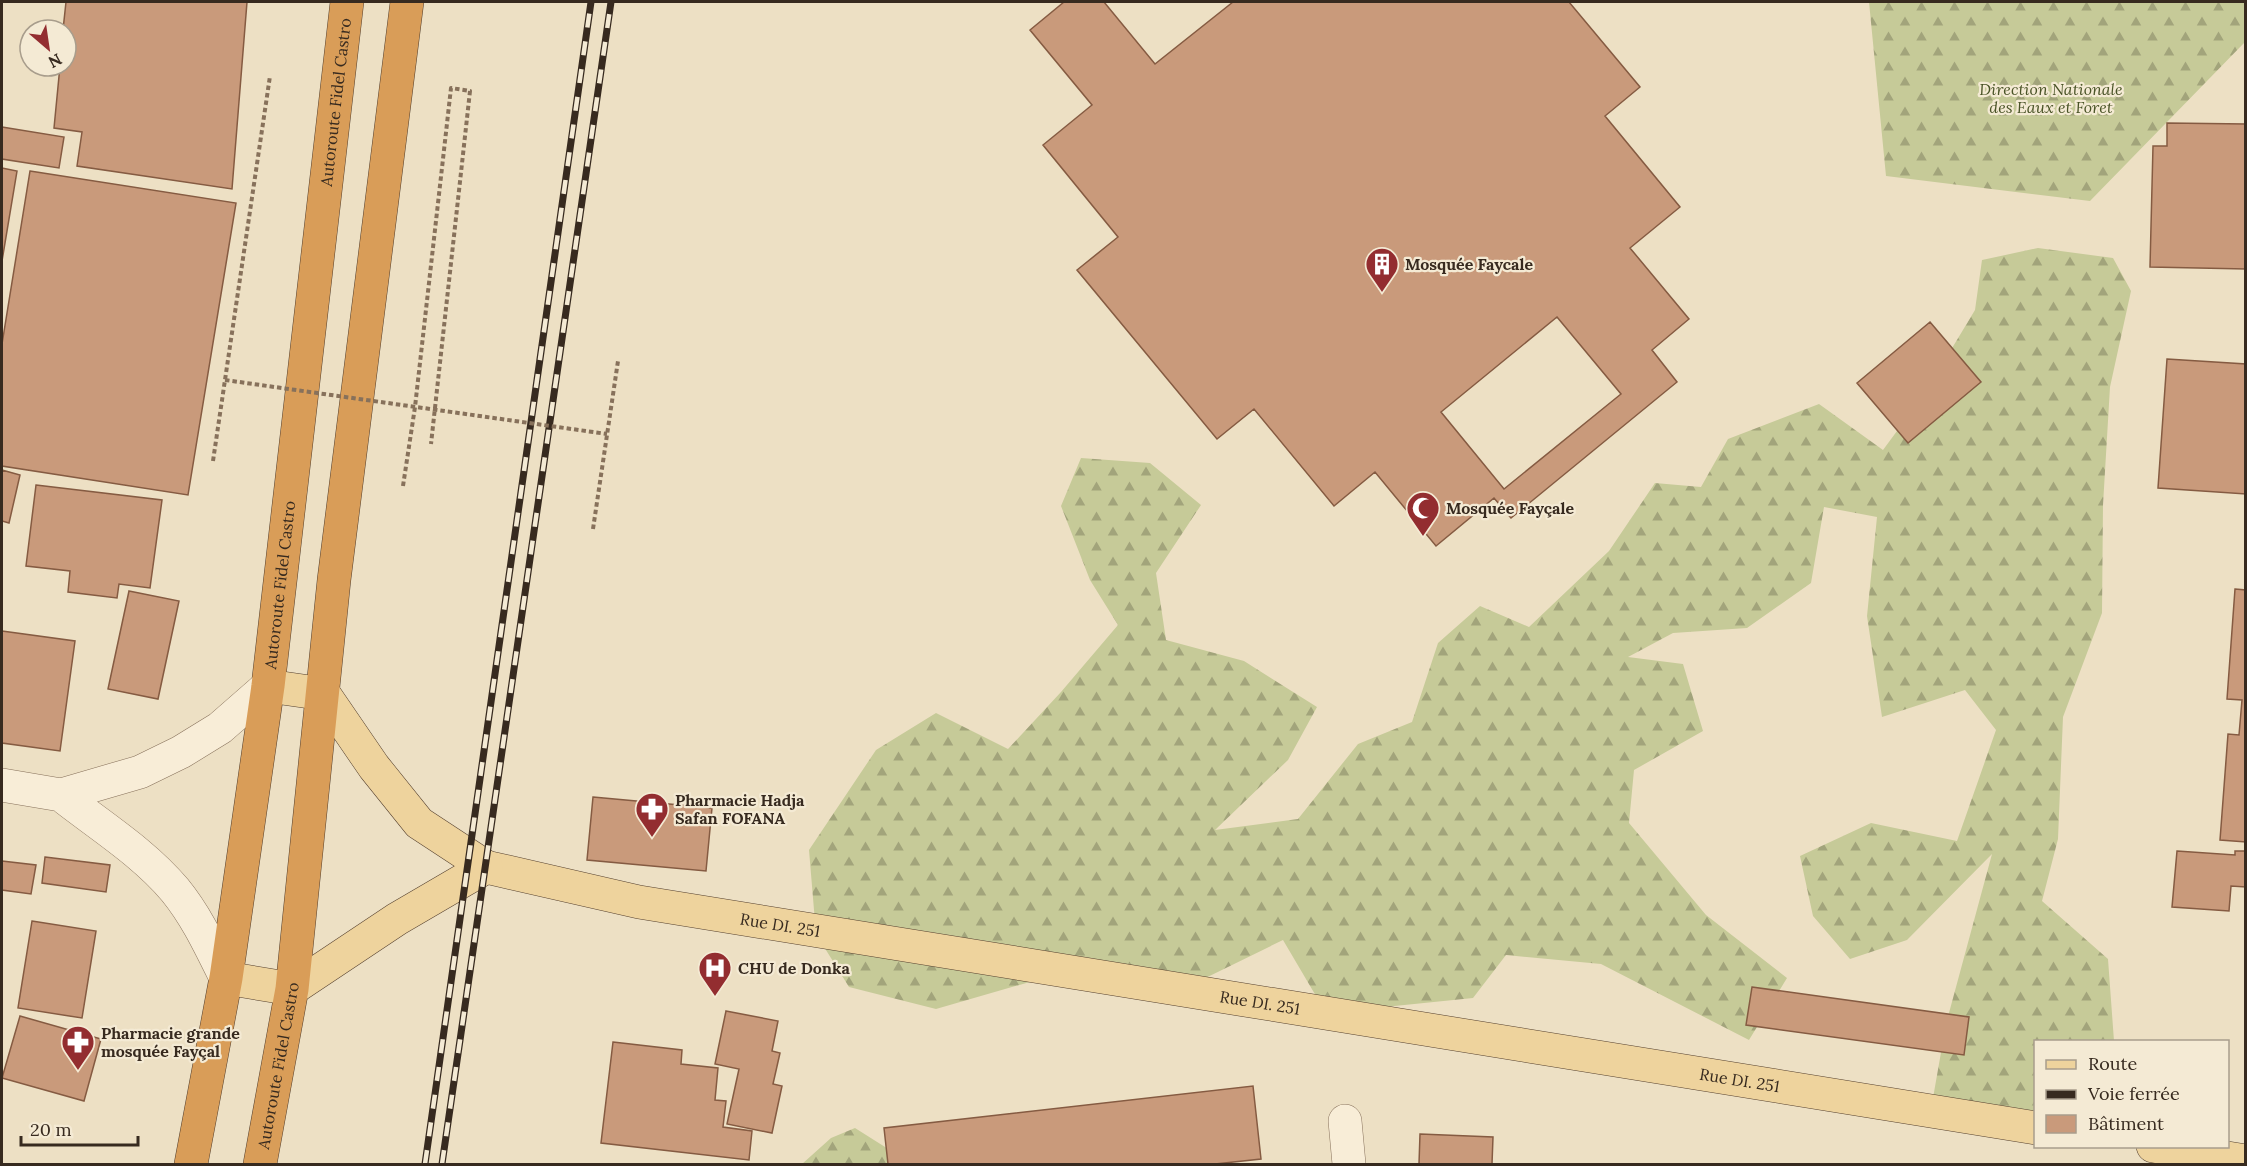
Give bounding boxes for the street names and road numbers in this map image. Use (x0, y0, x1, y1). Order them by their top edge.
street label: Autoroute Fidel Castro (316, 17, 355, 188)
street label: Autoroute Fidel Castro (260, 500, 299, 671)
street label: Rue DI. 251 (739, 908, 822, 941)
street label: Autoroute Fidel Castro (253, 981, 303, 1152)
street label: Rue DI. 251 (1218, 986, 1302, 1019)
street label: Rue DI. 251 (1698, 1064, 1781, 1096)

